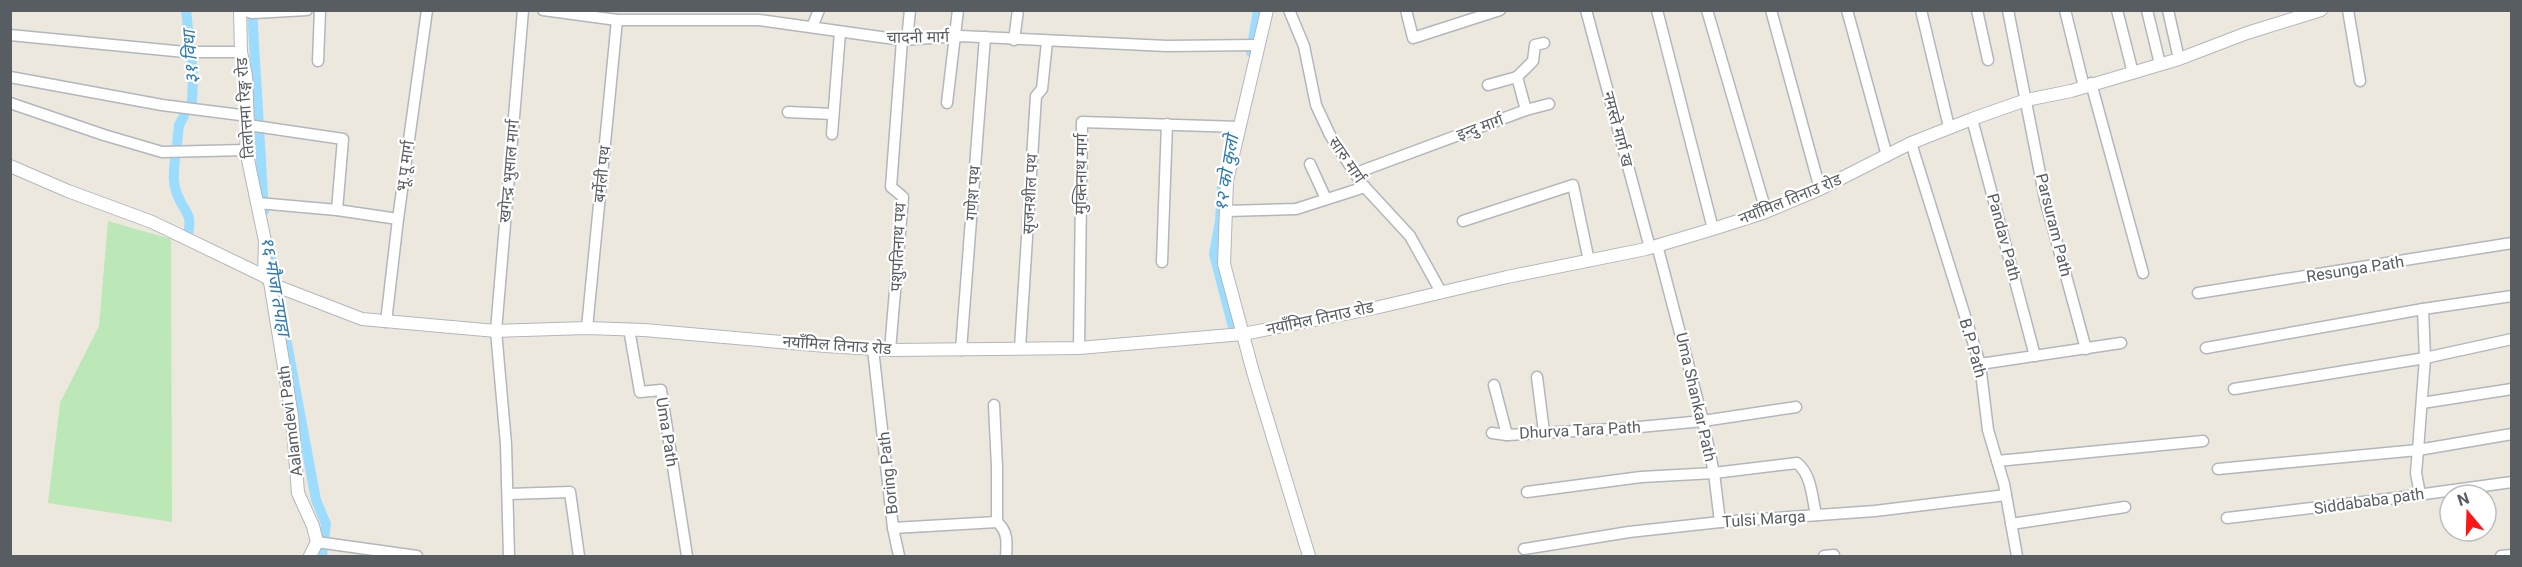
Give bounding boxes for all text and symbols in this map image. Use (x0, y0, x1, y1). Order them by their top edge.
water label: ३१ विधा (177, 26, 202, 84)
street label: चादनी मार्ग (887, 27, 950, 47)
street label: तिलोत्तमा रिङ्ग रोड (232, 57, 258, 159)
street label: नमस्ते मार्ग ख (1599, 89, 1637, 170)
street label: इन्दु मार्ग (1454, 110, 1507, 145)
street label: खगेन्द्र भुसाल मार्ग (495, 118, 524, 223)
water label: १२ को कुलो (1210, 130, 1244, 213)
street label: मुक्तिनाथ मार्ग (1071, 132, 1092, 215)
street label: सारु मार्ग (1325, 133, 1370, 187)
street label: भू.पू मार्ग (392, 138, 419, 193)
street label: बर्मेली पथ (590, 144, 615, 203)
street label: सृजनशील पथ (1018, 152, 1043, 235)
street label: गणेश पथ (962, 164, 984, 221)
street label: नयाँमिल तिनाउ रोड (1736, 170, 1845, 228)
street label: Parsuram Path (2032, 171, 2076, 279)
street label: Pandav Path (1983, 191, 2025, 283)
street label: पशुपतिनाथ पथ (886, 201, 911, 292)
water label: १६ मौजा तपाहा (257, 235, 296, 341)
street label: Resunga Path (2305, 252, 2405, 286)
street label: नयाँमिल तिनाउ रोड (1265, 297, 1376, 339)
street label: B.P Path (1955, 316, 1991, 380)
street label: Uma Shankar Path (1672, 331, 1720, 463)
street label: नयाँमिल तिनाउ रोड (782, 332, 893, 358)
street label: Aalamdevi Path (274, 364, 306, 478)
street label: Uma Path (652, 396, 682, 468)
street label: Dhurva Tara Path (1519, 417, 1641, 443)
street label: Boring Path (874, 431, 902, 515)
north arrow (2438, 483, 2498, 543)
street label: Siddababa path (2313, 484, 2425, 518)
text: N (2455, 488, 2472, 510)
street label: Tulsi Marga (1722, 507, 1806, 531)

